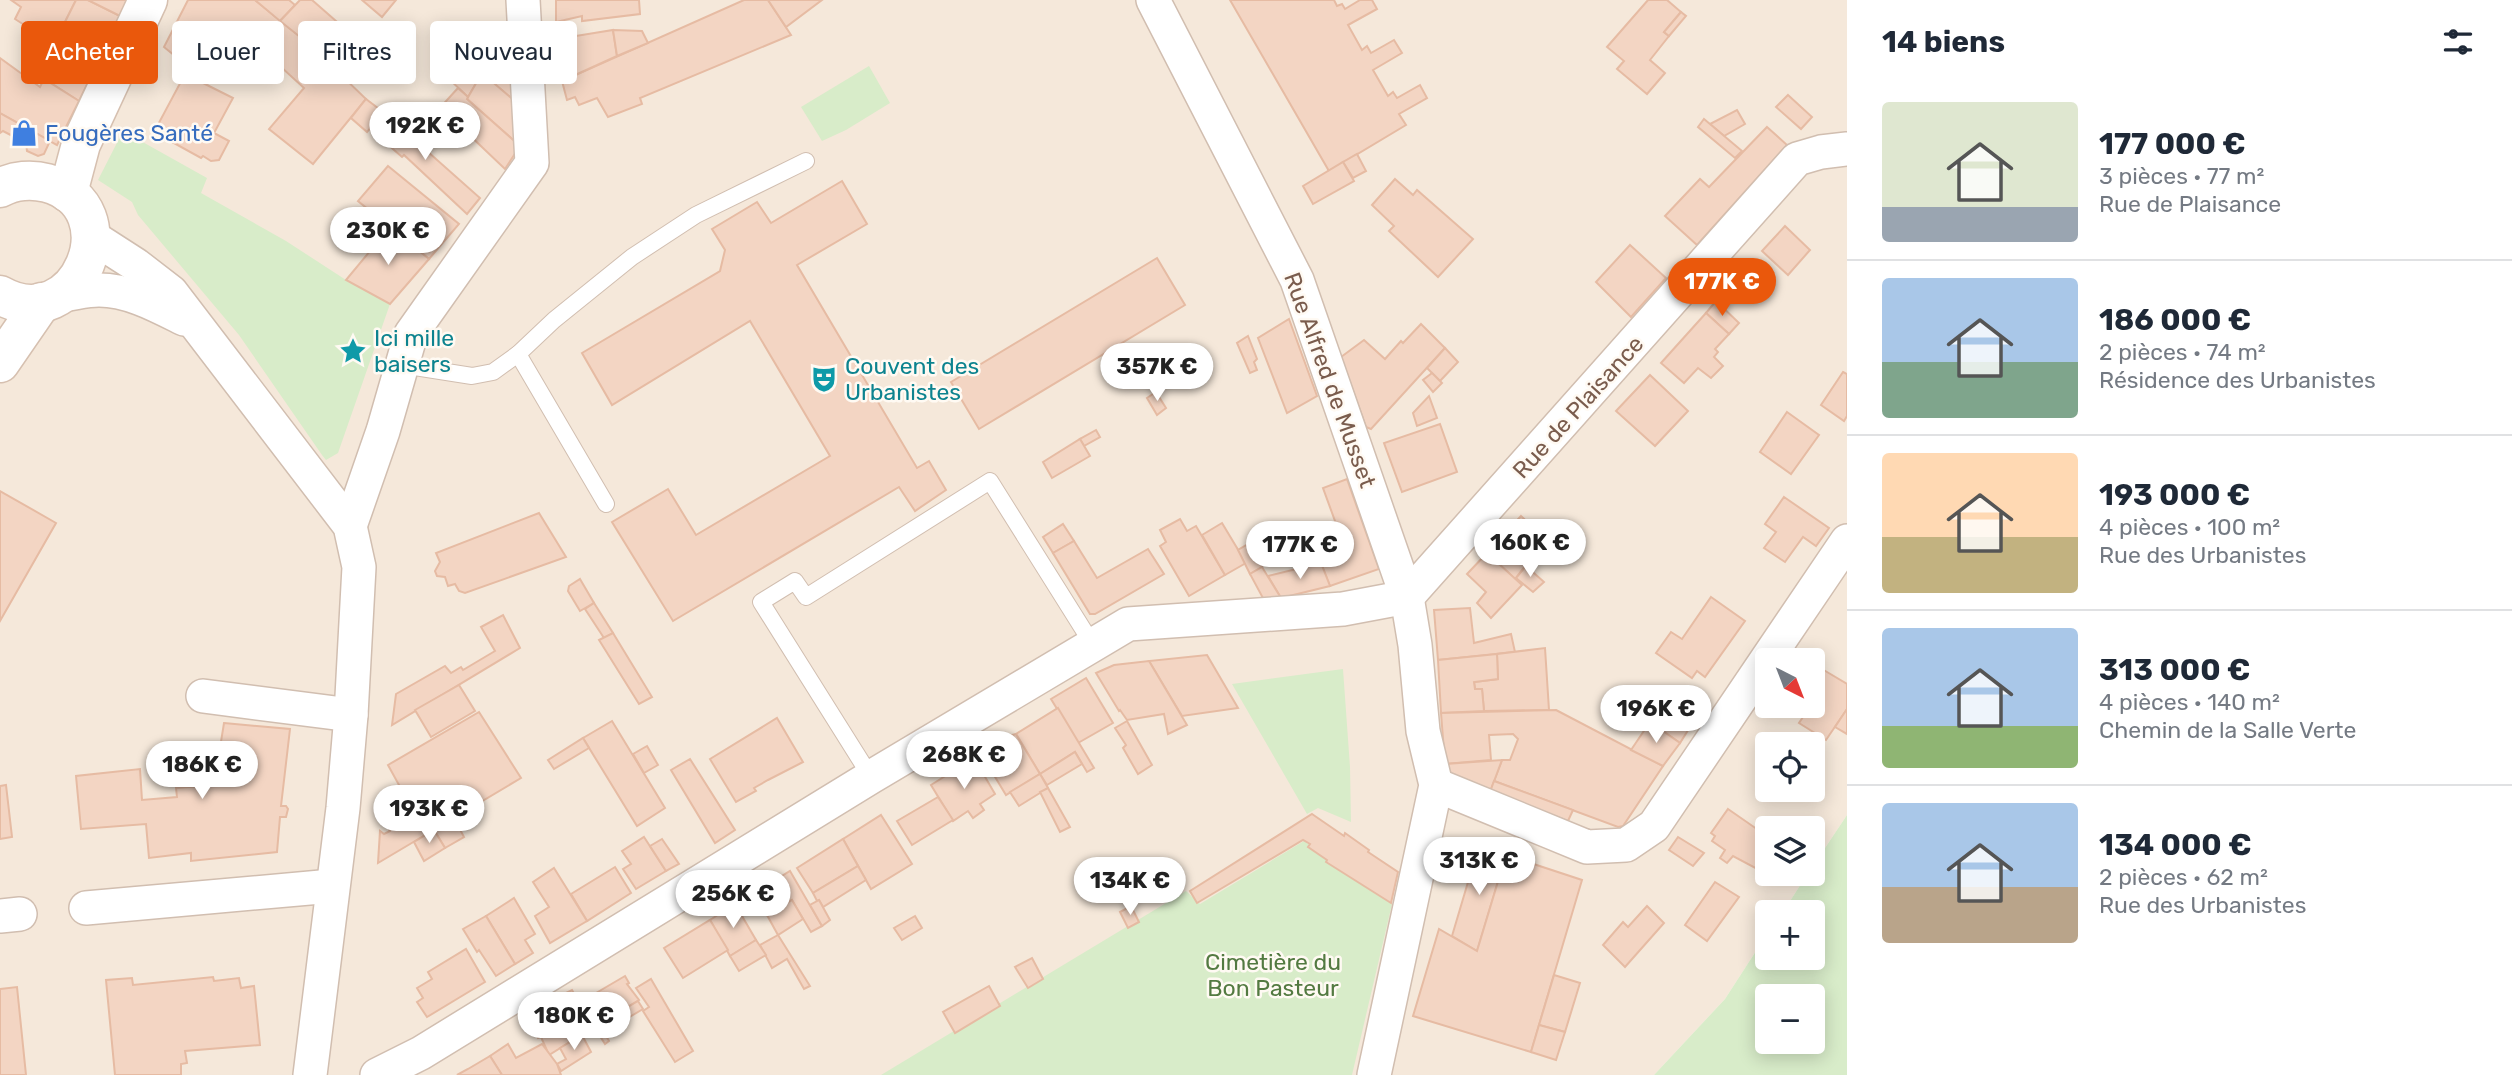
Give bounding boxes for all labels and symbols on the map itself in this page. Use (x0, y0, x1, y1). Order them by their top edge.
pin: 192K € (368, 102, 482, 162)
shop icon: Fougères Santé (9, 118, 39, 148)
place label: Fougères Santé (45, 119, 213, 147)
pin: 230K € (331, 208, 445, 267)
pin: 177K € (1665, 258, 1779, 318)
street label: Rue Alfred de Musset (1278, 269, 1382, 491)
place label: Ici mille baisers (374, 324, 454, 378)
street label: Rue de Plaisance (1507, 330, 1649, 484)
place icon: Ici mille baisers (338, 336, 368, 366)
pin: 357K € (1100, 344, 1214, 403)
place label: Couvent des Urbanistes (845, 352, 979, 406)
theatre icon: Couvent des Urbanistes (809, 364, 839, 394)
pin: 160K € (1473, 520, 1587, 579)
pin: 177K € (1243, 522, 1357, 581)
north arrow (1755, 648, 1825, 718)
pin: 196K € (1599, 686, 1713, 745)
pin: 268K € (907, 732, 1021, 791)
pin: 186K € (145, 742, 259, 801)
pin: 193K € (372, 786, 486, 845)
pin: 313K € (1422, 838, 1536, 897)
pin: 134K € (1073, 858, 1187, 917)
pin: 256K € (676, 870, 790, 930)
park label: Cimetière du Bon Pasteur (1205, 948, 1341, 1002)
pin: 180K € (517, 992, 631, 1052)

